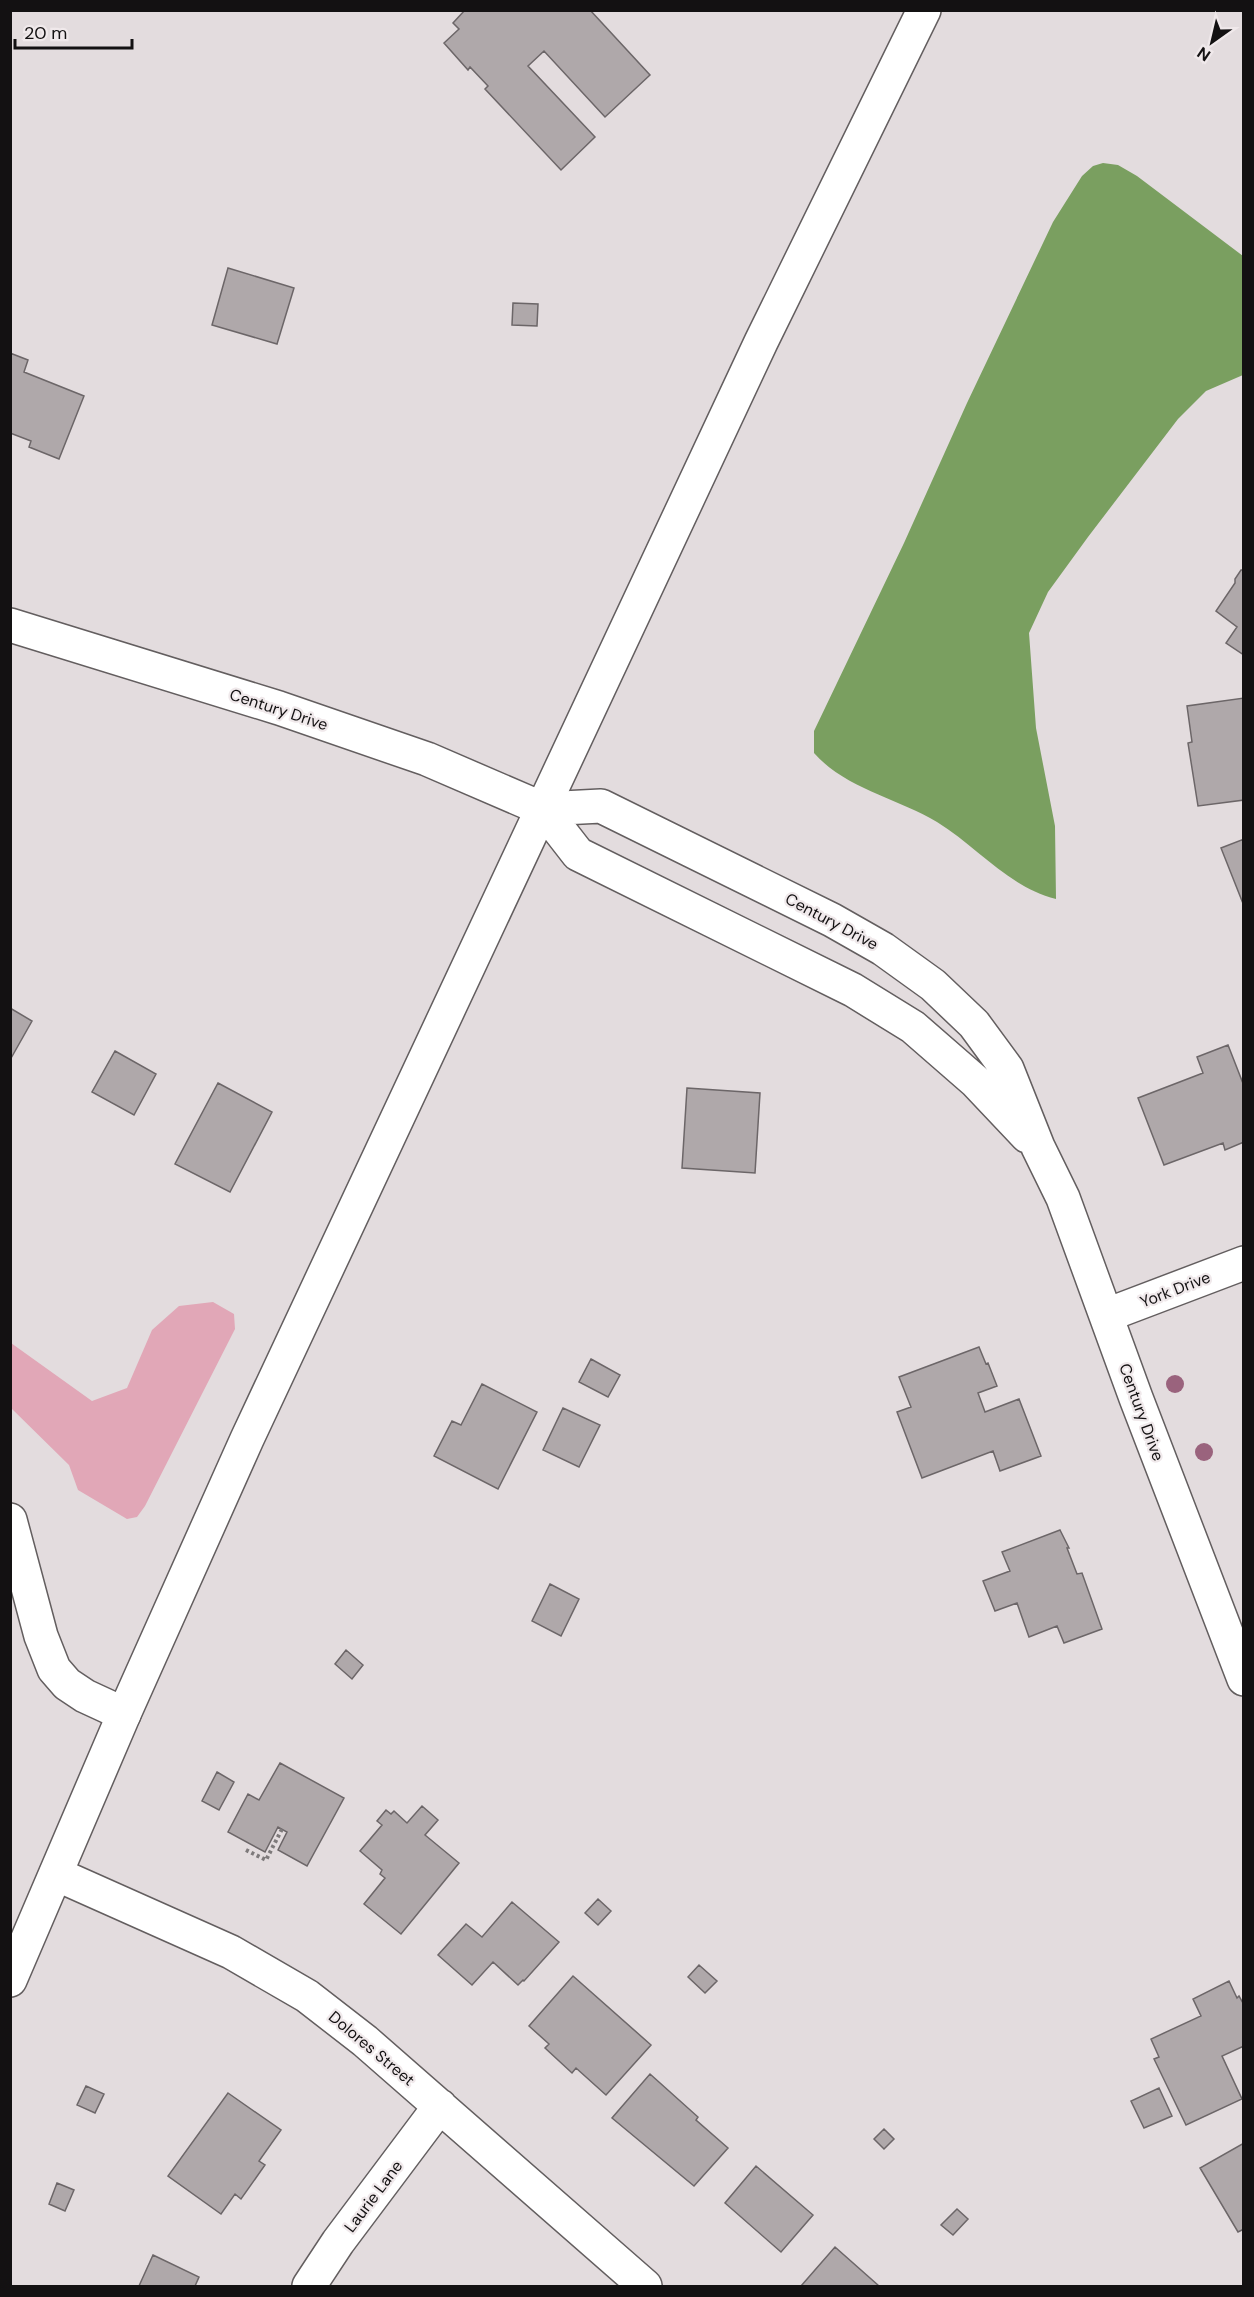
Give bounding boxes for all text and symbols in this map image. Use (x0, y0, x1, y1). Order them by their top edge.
scale bar (15, 12, 132, 50)
north arrow (1182, 12, 1242, 72)
text: 20 m (24, 21, 67, 45)
text: N (1193, 42, 1215, 66)
street label: Century Drive (227, 684, 331, 735)
street label: Century Drive (782, 888, 882, 955)
street label: York Drive (1137, 1266, 1213, 1312)
street label: Century Drive (1114, 1361, 1169, 1464)
street label: Dolores Street (324, 2006, 419, 2090)
street label: Laurie Lane (339, 2156, 407, 2236)

